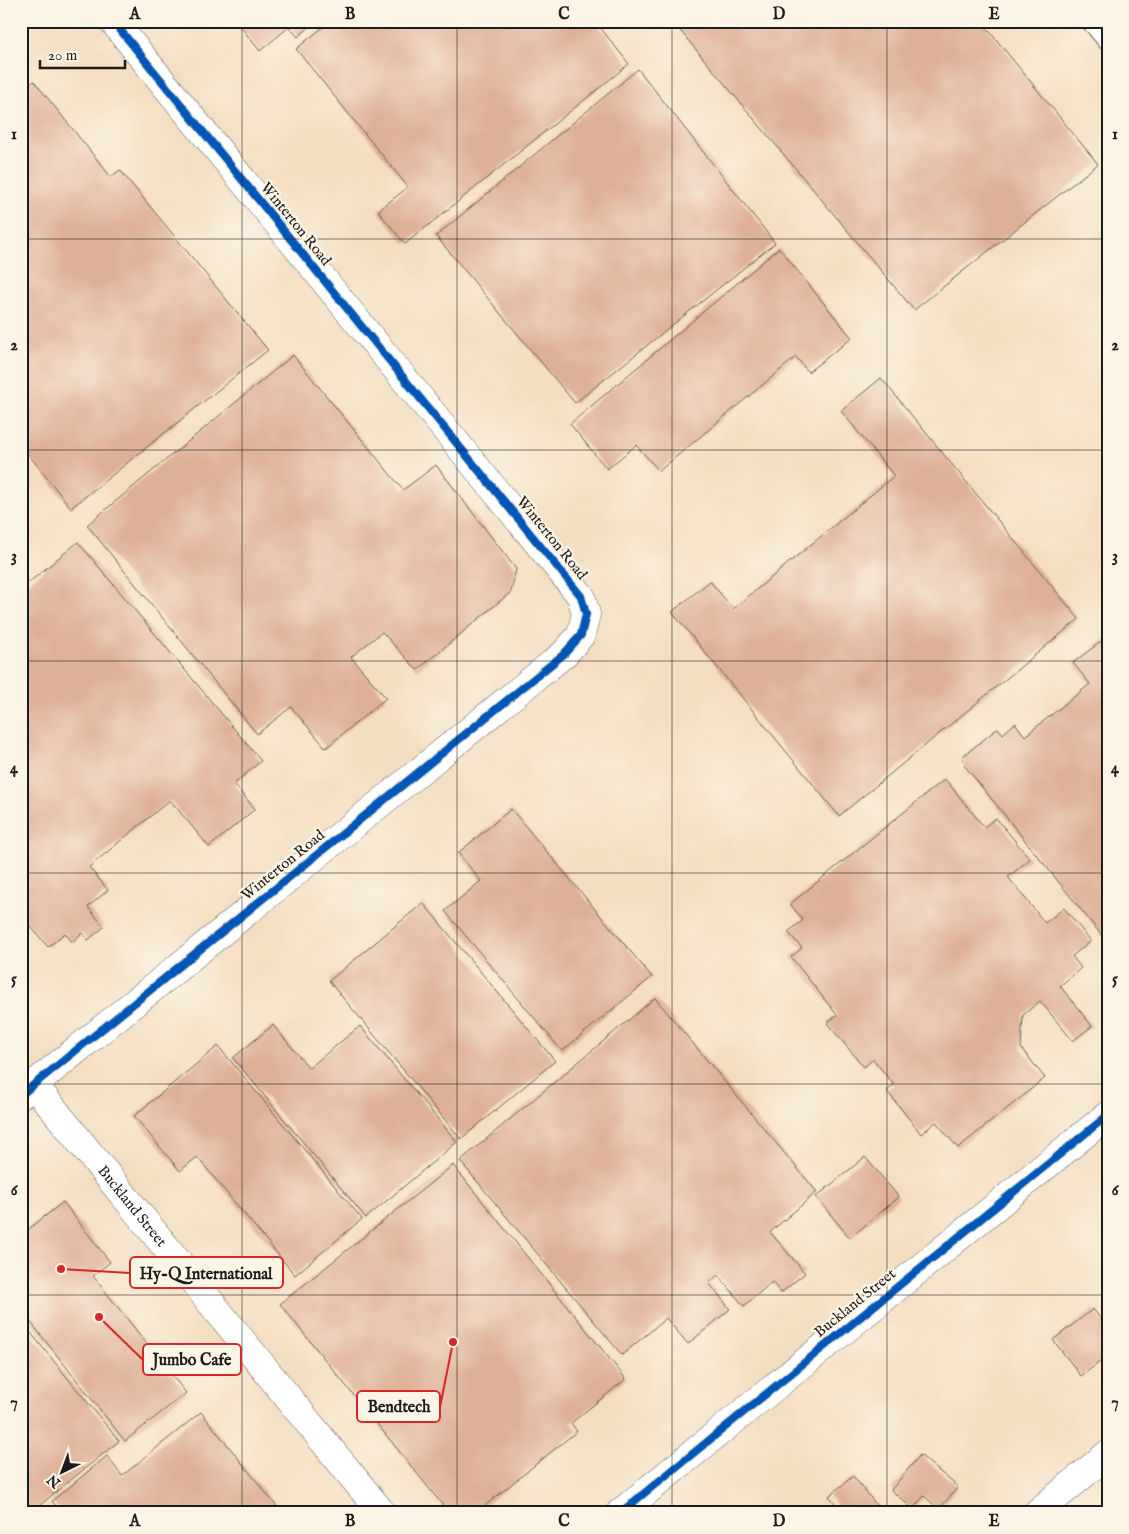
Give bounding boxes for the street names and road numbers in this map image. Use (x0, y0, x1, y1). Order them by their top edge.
street label: Winterton Road (256, 178, 336, 270)
street label: Winterton Road (512, 492, 592, 584)
street label: Winterton Road (237, 825, 329, 905)
street label: Buckland Street (94, 1161, 171, 1251)
street label: Buckland Street (810, 1264, 900, 1342)

